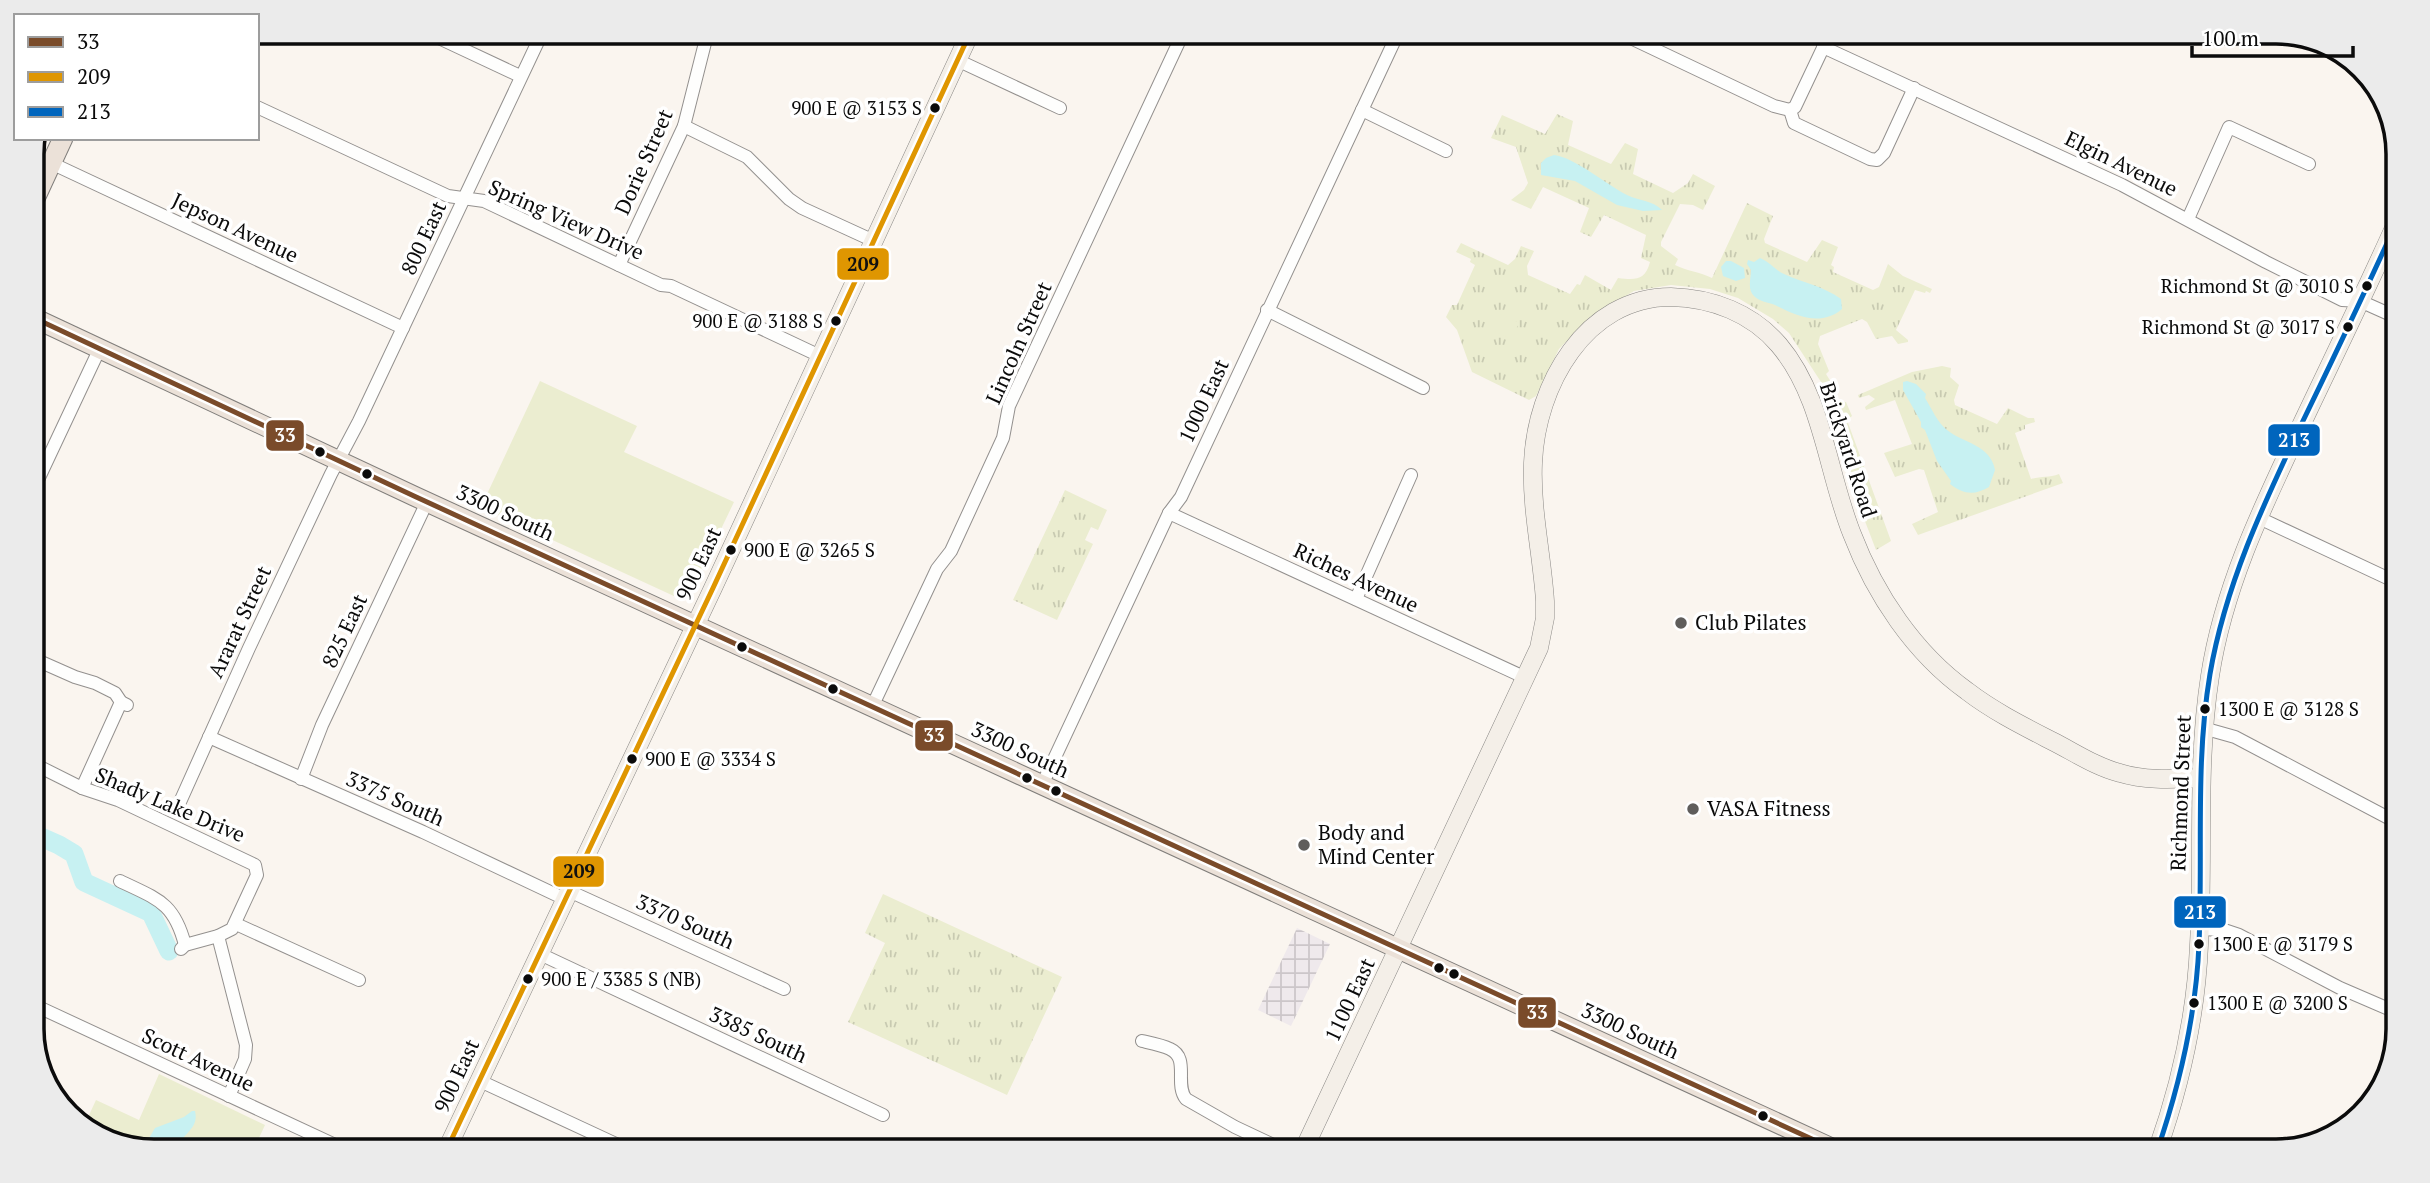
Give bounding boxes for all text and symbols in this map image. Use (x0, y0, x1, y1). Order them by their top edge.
legend (14, 14, 259, 140)
scale bar (2192, 14, 2353, 58)
text: 100 m (2202, 24, 2259, 52)
text: 33 (77, 27, 99, 55)
text: 209 (77, 62, 111, 90)
place label: 900 E @ 3153 S (791, 95, 922, 120)
text: 213 (77, 97, 111, 125)
marker: 900 E @ 3153 S (928, 101, 942, 115)
street label: Dorie Street (607, 104, 679, 219)
street label: Elgin Avenue (2061, 124, 2182, 202)
street label: Spring View Drive (484, 172, 648, 266)
street label: Jepson Avenue (168, 186, 303, 269)
street label: 800 East (394, 196, 452, 279)
line badge: 209 (836, 247, 890, 281)
text: 209 (847, 251, 879, 276)
place label: Richmond St @ 3010 S (2161, 273, 2354, 298)
street label: Lincoln Street (979, 277, 1058, 408)
marker: Richmond St @ 3010 S (2360, 279, 2374, 293)
place label: 900 E @ 3188 S (692, 308, 823, 333)
marker: 900 E @ 3188 S (829, 314, 843, 328)
place label: Richmond St @ 3017 S (2142, 314, 2335, 339)
marker: Richmond St @ 3017 S (2341, 320, 2355, 334)
street label: 1000 East (1171, 354, 1235, 447)
street label: Brickyard Road (1814, 378, 1884, 521)
line badge: 33 (265, 419, 305, 452)
text: 33 (274, 422, 296, 447)
line badge: 213 (2267, 423, 2321, 457)
text: 213 (2278, 427, 2310, 452)
unlabelled marker (313, 445, 327, 459)
unlabelled marker (360, 467, 374, 481)
street label: 3300 South (452, 477, 559, 547)
street label: 900 East (669, 522, 727, 605)
street label: Riches Avenue (1289, 536, 1423, 618)
place label: 900 E @ 3265 S (744, 537, 875, 562)
marker: 900 E @ 3265 S (724, 543, 738, 557)
street label: Ararat Street (201, 561, 277, 682)
street label: 825 East (315, 589, 373, 672)
place label: Club Pilates (1695, 608, 1807, 636)
marker: Club Pilates (1673, 615, 1689, 631)
unlabelled marker (735, 640, 749, 654)
unlabelled marker (826, 682, 840, 696)
place label: 1300 E @ 3128 S (2218, 696, 2359, 721)
marker: 1300 E @ 3128 S (2198, 702, 2212, 716)
street label: 3300 South (967, 714, 1074, 784)
street label: Richmond Street (2163, 714, 2197, 872)
line badge: 33 (914, 719, 954, 752)
text: 33 (923, 722, 945, 747)
place label: 900 E @ 3334 S (645, 746, 776, 771)
marker: 900 E @ 3334 S (625, 752, 639, 766)
street label: Shady Lake Drive (91, 760, 250, 848)
street label: 3375 South (342, 764, 449, 832)
unlabelled marker (1020, 771, 1034, 785)
unlabelled marker (1049, 784, 1063, 798)
place label: VASA Fitness (1707, 794, 1831, 822)
marker: VASA Fitness (1685, 801, 1701, 817)
place label: Body and Mind Center (1318, 818, 1434, 870)
marker: Body and Mind Center (1296, 837, 1312, 853)
line badge: 209 (552, 855, 605, 888)
text: 209 (563, 858, 595, 883)
street label: 3370 South (632, 887, 739, 955)
line badge: 213 (2173, 895, 2227, 929)
text: 213 (2184, 899, 2216, 924)
place label: 1300 E @ 3179 S (2212, 931, 2353, 956)
marker: 1300 E @ 3179 S (2192, 937, 2206, 951)
street label: 1100 East (1317, 953, 1381, 1046)
unlabelled marker (1432, 961, 1446, 975)
place label: 900 E / 3385 S (NB) (541, 966, 701, 991)
unlabelled marker (1447, 967, 1461, 981)
marker: 900 E / 3385 S (NB) (521, 972, 535, 986)
place label: 1300 E @ 3200 S (2207, 990, 2348, 1015)
street label: 3300 South (1577, 995, 1684, 1065)
line badge: 33 (1517, 996, 1557, 1029)
marker: 1300 E @ 3200 S (2187, 996, 2201, 1010)
street label: 3385 South (705, 999, 812, 1069)
text: 33 (1526, 999, 1548, 1024)
street label: Scott Avenue (138, 1021, 259, 1097)
street label: 900 East (427, 1034, 485, 1117)
unlabelled marker (1756, 1109, 1770, 1123)

